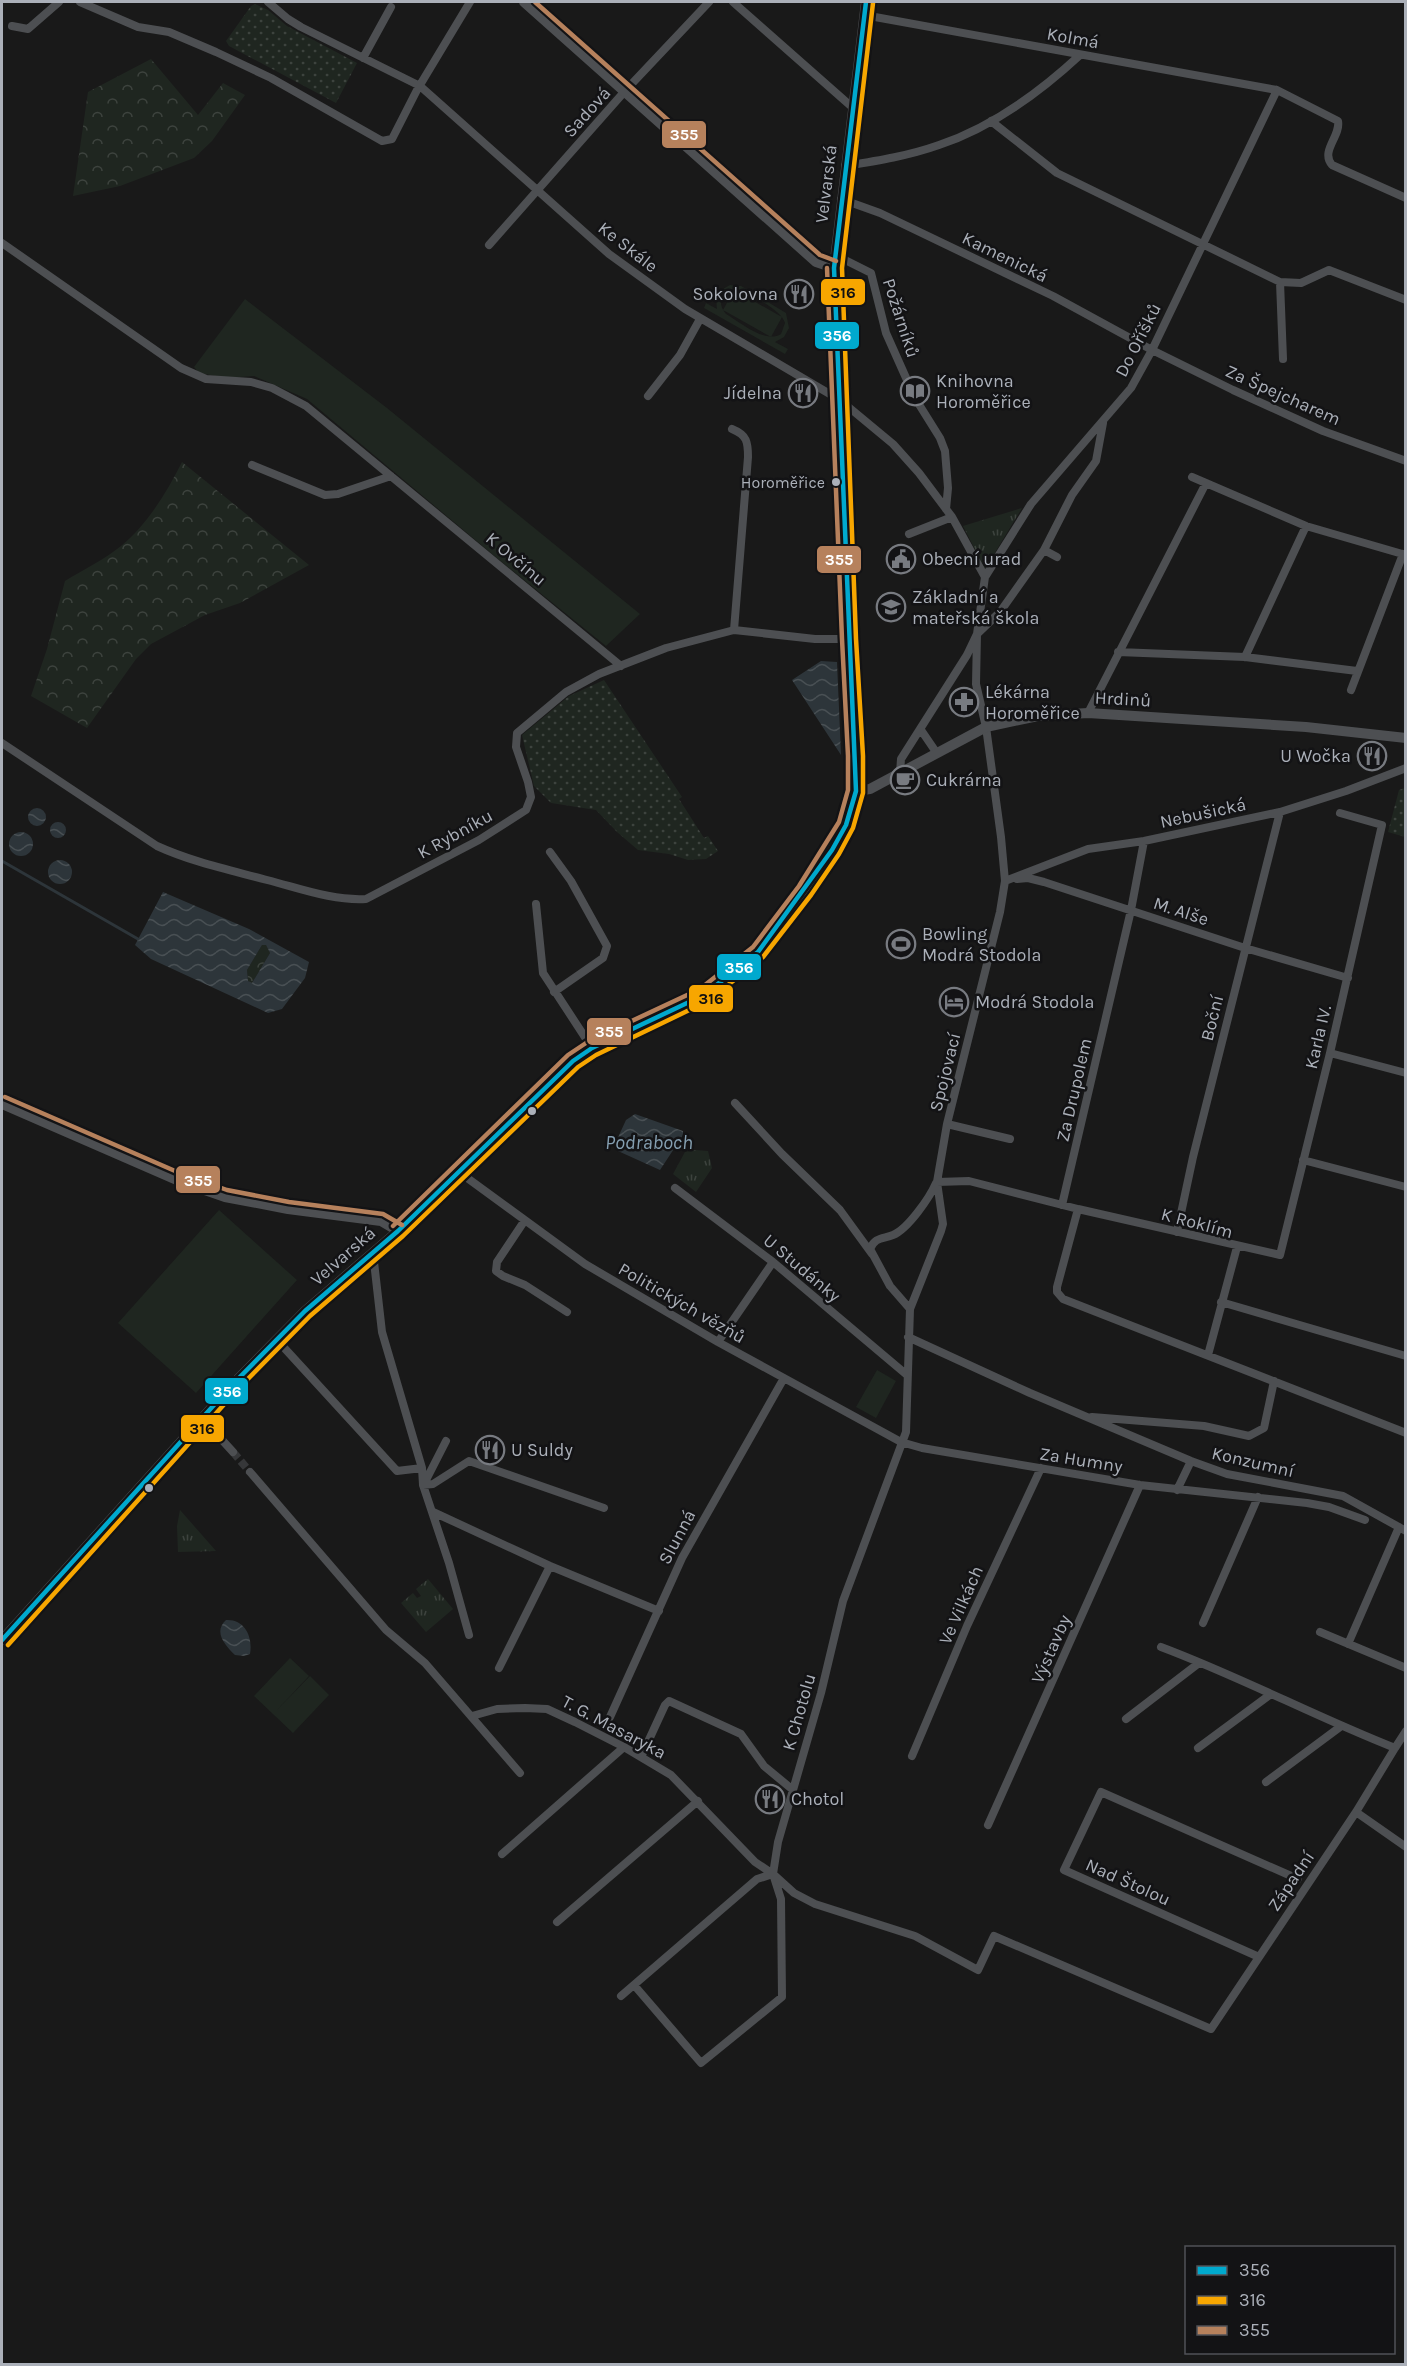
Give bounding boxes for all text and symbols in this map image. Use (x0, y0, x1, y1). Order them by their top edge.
street label: Kolmá (1045, 23, 1101, 53)
street label: Sadová (559, 82, 615, 142)
line badge: 355 (661, 120, 707, 149)
text: 355 (670, 125, 698, 144)
street label: Velvarská (810, 144, 842, 224)
street label: Ke Skále (594, 217, 662, 277)
street label: Kamenická (959, 227, 1051, 287)
street label: Požárníků (878, 276, 924, 360)
restaurant icon: Sokolovna (783, 278, 815, 310)
line badge: 316 (820, 278, 866, 306)
place label: Sokolovna (693, 283, 778, 305)
text: 316 (830, 283, 856, 302)
street label: Do Oříšků (1110, 299, 1166, 381)
line badge: 356 (814, 321, 860, 350)
text: 356 (823, 326, 851, 345)
street label: Za Špejcharem (1222, 360, 1344, 430)
place label: Knihovna Horoměřice (936, 370, 1031, 413)
library icon: Knihovna Horoměřice (899, 375, 931, 407)
restaurant icon: Jídelna (787, 377, 819, 409)
place label: Jídelna (724, 382, 782, 404)
place label: Horoměřice (741, 473, 825, 492)
marker: Horoměřice (830, 476, 842, 488)
street label: K Ovčínu (481, 527, 551, 591)
public building icon: Obecní urad (885, 543, 917, 575)
line badge: 355 (816, 545, 862, 574)
place label: Obecní urad (922, 548, 1021, 570)
text: 355 (825, 550, 853, 569)
place label: Základní a mateřská škola (912, 586, 1039, 629)
school or university icon: Základní a mateřská škola (875, 591, 907, 623)
place label: Lékárna Horoměřice (985, 681, 1080, 724)
pharmacy icon: Lékárna Horoměřice (948, 686, 980, 718)
street label: Hrdinů (1094, 687, 1152, 711)
restaurant icon: U Wočka (1356, 740, 1388, 772)
place label: U Wočka (1280, 745, 1351, 767)
cafe icon: Cukrárna (889, 764, 921, 796)
place label: Cukrárna (926, 769, 1002, 791)
street label: Nebušická (1158, 793, 1248, 833)
street label: K Rybníku (414, 804, 496, 864)
street label: M. Alše (1151, 892, 1211, 930)
place label: Bowling Modrá Stodola (922, 923, 1041, 966)
sports icon: Bowling Modrá Stodola (885, 928, 917, 960)
line badge: 356 (716, 953, 762, 981)
text: 356 (725, 958, 753, 977)
line badge: 316 (688, 984, 734, 1013)
hotel icon: Modrá Stodola (938, 986, 970, 1018)
text: 316 (698, 989, 724, 1008)
place label: Modrá Stodola (975, 991, 1094, 1013)
street label: Boční (1196, 992, 1228, 1043)
street label: Karla IV. (1300, 1003, 1336, 1071)
line badge: 355 (586, 1017, 632, 1046)
text: 355 (595, 1022, 623, 1041)
street label: Spojovací (925, 1030, 966, 1114)
street label: Za Drupolem (1051, 1036, 1097, 1144)
unlabelled marker (526, 1105, 538, 1117)
water label: Podraboch (605, 1131, 693, 1154)
line badge: 355 (175, 1165, 221, 1194)
text: 355 (184, 1171, 212, 1190)
street label: K Roklím (1159, 1203, 1235, 1243)
street label: Velvarská (306, 1222, 380, 1290)
street label: U Studánky (759, 1229, 846, 1307)
street label: Politických vězňů (615, 1258, 749, 1348)
line badge: 356 (204, 1377, 249, 1405)
text: 356 (213, 1382, 241, 1401)
line badge: 316 (180, 1414, 225, 1443)
text: 316 (189, 1419, 215, 1438)
restaurant icon: U Suldy (474, 1434, 506, 1466)
place label: U Suldy (511, 1439, 574, 1461)
street label: Konzumní (1210, 1442, 1297, 1482)
street label: Za Humny (1038, 1443, 1125, 1478)
unlabelled marker (143, 1482, 155, 1494)
street label: Slunná (654, 1506, 700, 1568)
street label: Ve Vilkách (934, 1562, 988, 1648)
street label: Výstavby (1026, 1611, 1076, 1687)
street label: K Chotolu (777, 1671, 821, 1753)
street label: T. G. Masaryka (558, 1690, 670, 1764)
restaurant icon: Chotol (754, 1783, 786, 1815)
place label: Chotol (791, 1788, 844, 1810)
street label: Západní (1263, 1846, 1319, 1915)
street label: Nad Štolou (1082, 1854, 1174, 1910)
legend (1185, 2246, 1395, 2354)
text: 356 (1239, 2259, 1270, 2281)
text: 316 (1239, 2289, 1266, 2311)
text: 355 (1239, 2319, 1270, 2341)

